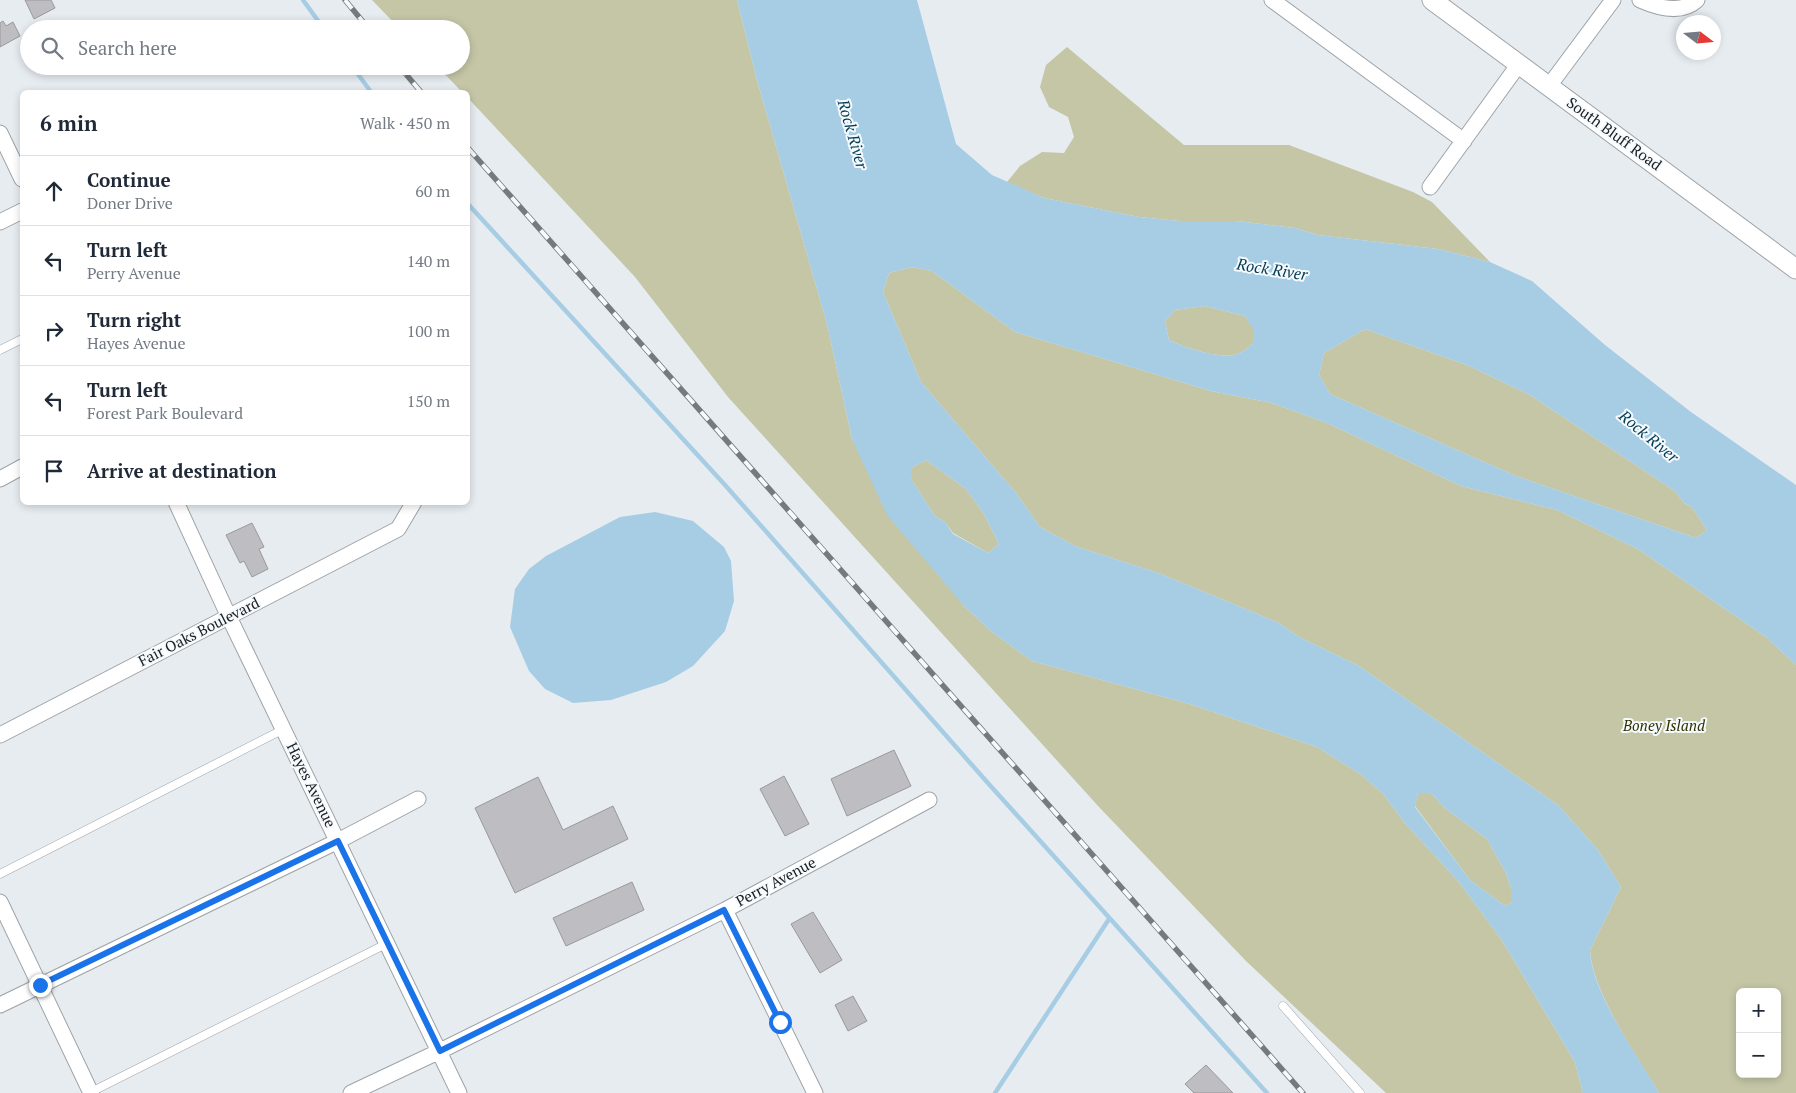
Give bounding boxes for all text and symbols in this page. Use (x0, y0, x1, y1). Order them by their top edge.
north arrow (1676, 15, 1721, 60)
search box (20, 20, 470, 75)
icon: search (38, 34, 66, 62)
text: Search here (78, 35, 177, 60)
street label: South Bluff Road (1563, 92, 1666, 174)
water label: Rock River (832, 96, 874, 172)
text: 6 min (40, 109, 97, 137)
text: Walk · 450 m (360, 112, 450, 134)
text: Continue (87, 167, 171, 192)
icon: ahead (40, 177, 68, 205)
text: 60 m (415, 180, 450, 202)
text: Doner Drive (87, 192, 173, 214)
text: Turn left (87, 237, 168, 262)
icon: left (40, 247, 68, 275)
text: 140 m (407, 250, 450, 272)
water label: Rock River (1234, 252, 1310, 286)
text: Perry Avenue (87, 262, 181, 284)
text: Turn right (87, 307, 181, 332)
icon: right (40, 317, 68, 345)
text: 100 m (407, 320, 450, 342)
text: Hayes Avenue (87, 332, 185, 354)
text: Turn left (87, 377, 168, 402)
icon: left (40, 387, 68, 415)
text: 150 m (407, 390, 450, 412)
text: Forest Park Boulevard (87, 402, 243, 424)
water label: Rock River (1614, 404, 1684, 468)
icon: arrive (40, 457, 68, 485)
text: Arrive at destination (87, 458, 276, 483)
street label: Fair Oaks Boulevard (135, 592, 263, 670)
park label: Boney Island (1622, 715, 1706, 735)
street label: Hayes Avenue (283, 739, 341, 830)
street label: Perry Avenue (732, 852, 819, 911)
route end (29, 974, 52, 997)
map controls (1736, 988, 1781, 1078)
button: + (1736, 988, 1781, 1033)
route start (769, 1011, 792, 1034)
button: − (1736, 1033, 1781, 1078)

